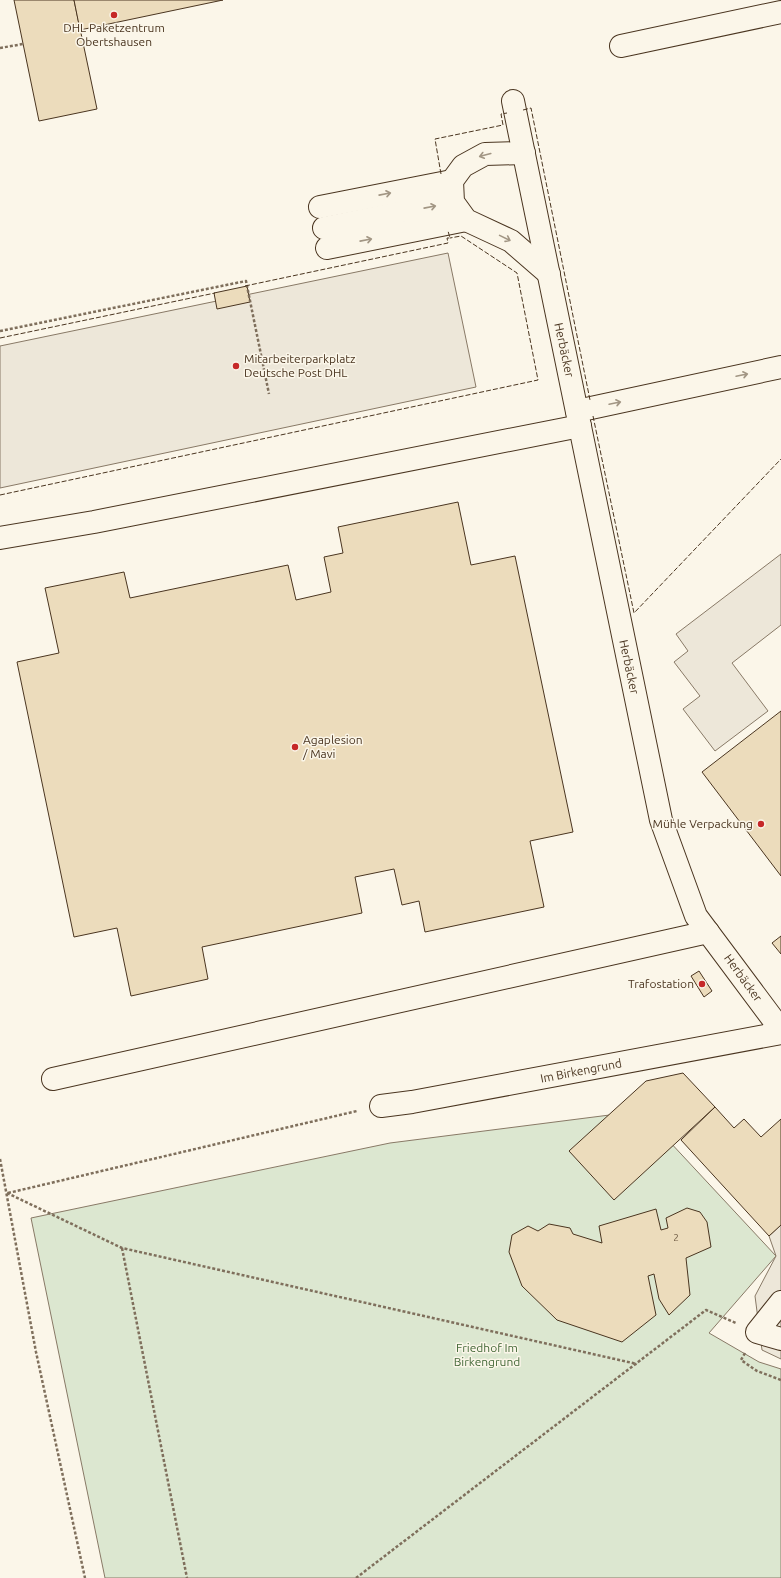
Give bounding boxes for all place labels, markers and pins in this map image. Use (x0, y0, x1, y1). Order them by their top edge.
marker: DHL Paketzentrum Obertshausen (109, 10, 119, 20)
place label: DHL Paketzentrum Obertshausen (63, 21, 165, 48)
place label: Mitarbeiterparkplatz Deutsche Post DHL (244, 352, 356, 379)
marker: Mitarbeiterparkplatz Deutsche Post DHL (231, 361, 241, 371)
place label: Agaplesion / Mavi (302, 733, 363, 760)
marker: Agaplesion / Mavi (290, 742, 300, 752)
place label: Mühle Verpackung (653, 817, 753, 830)
marker: Mühle Verpackung (756, 819, 766, 829)
place label: Trafostation (628, 977, 694, 990)
marker: Trafostation (697, 979, 707, 989)

